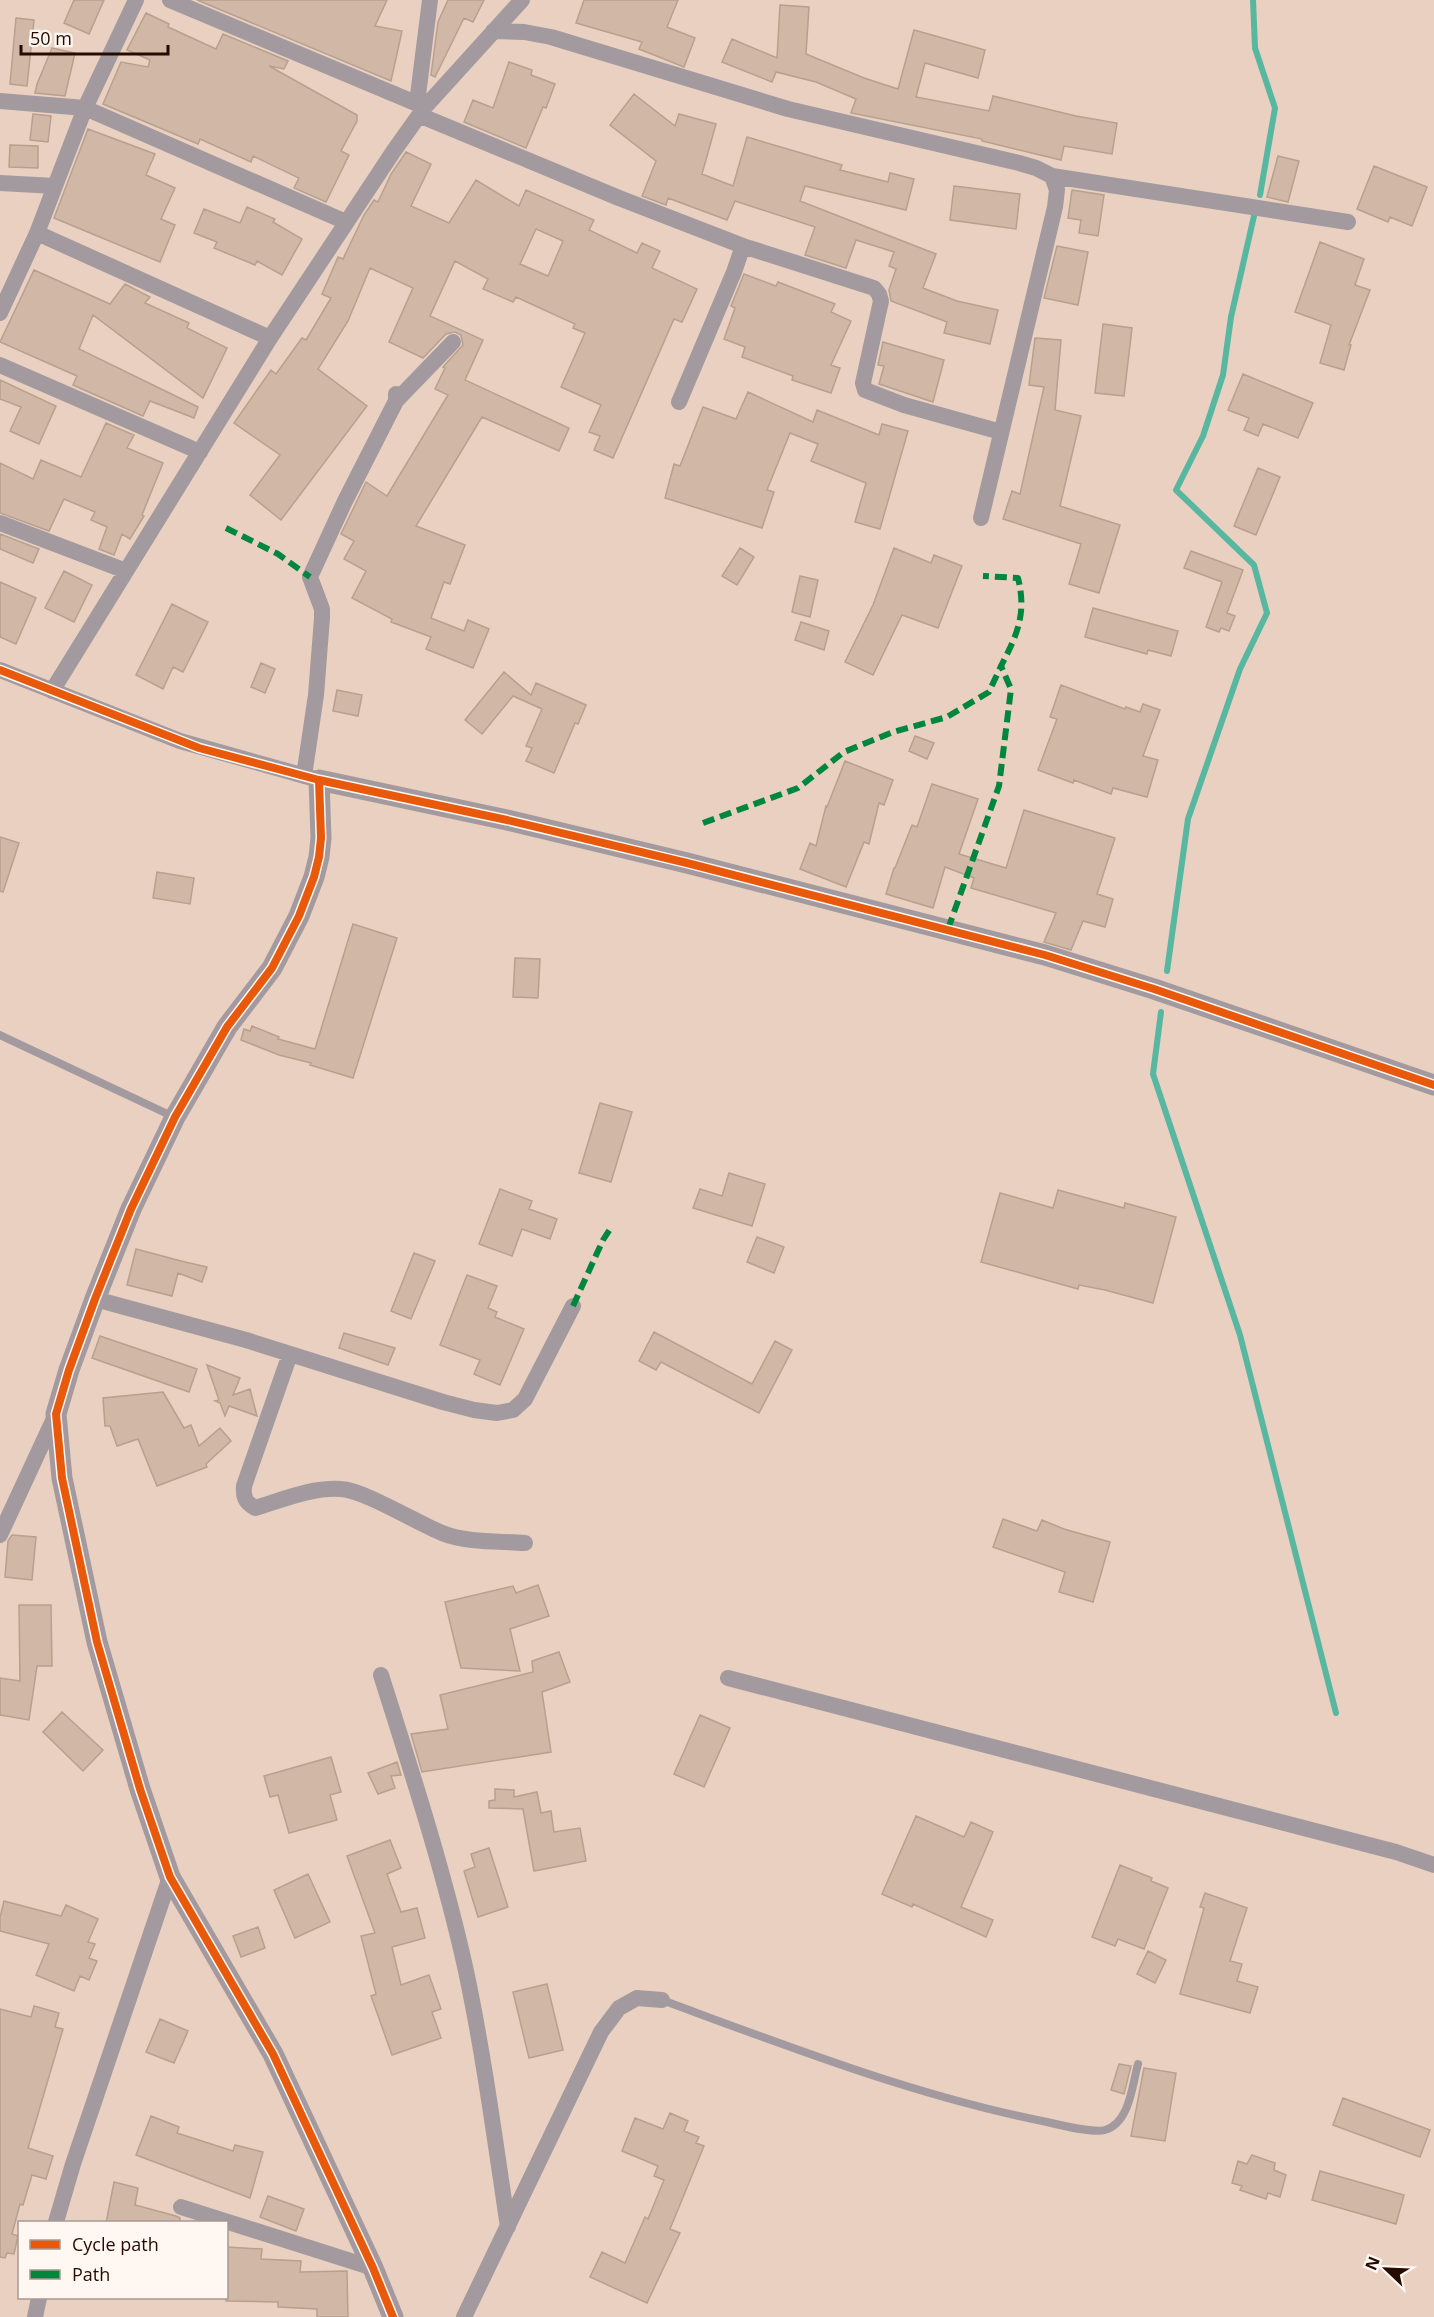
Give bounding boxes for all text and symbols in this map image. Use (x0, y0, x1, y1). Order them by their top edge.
scale bar (21, 18, 168, 56)
text: 50 m (30, 26, 72, 50)
legend (18, 2221, 228, 2299)
text: Cycle path (72, 2232, 159, 2256)
north arrow (1356, 2239, 1416, 2299)
text: N (1360, 2253, 1385, 2273)
text: Path (72, 2262, 110, 2286)

